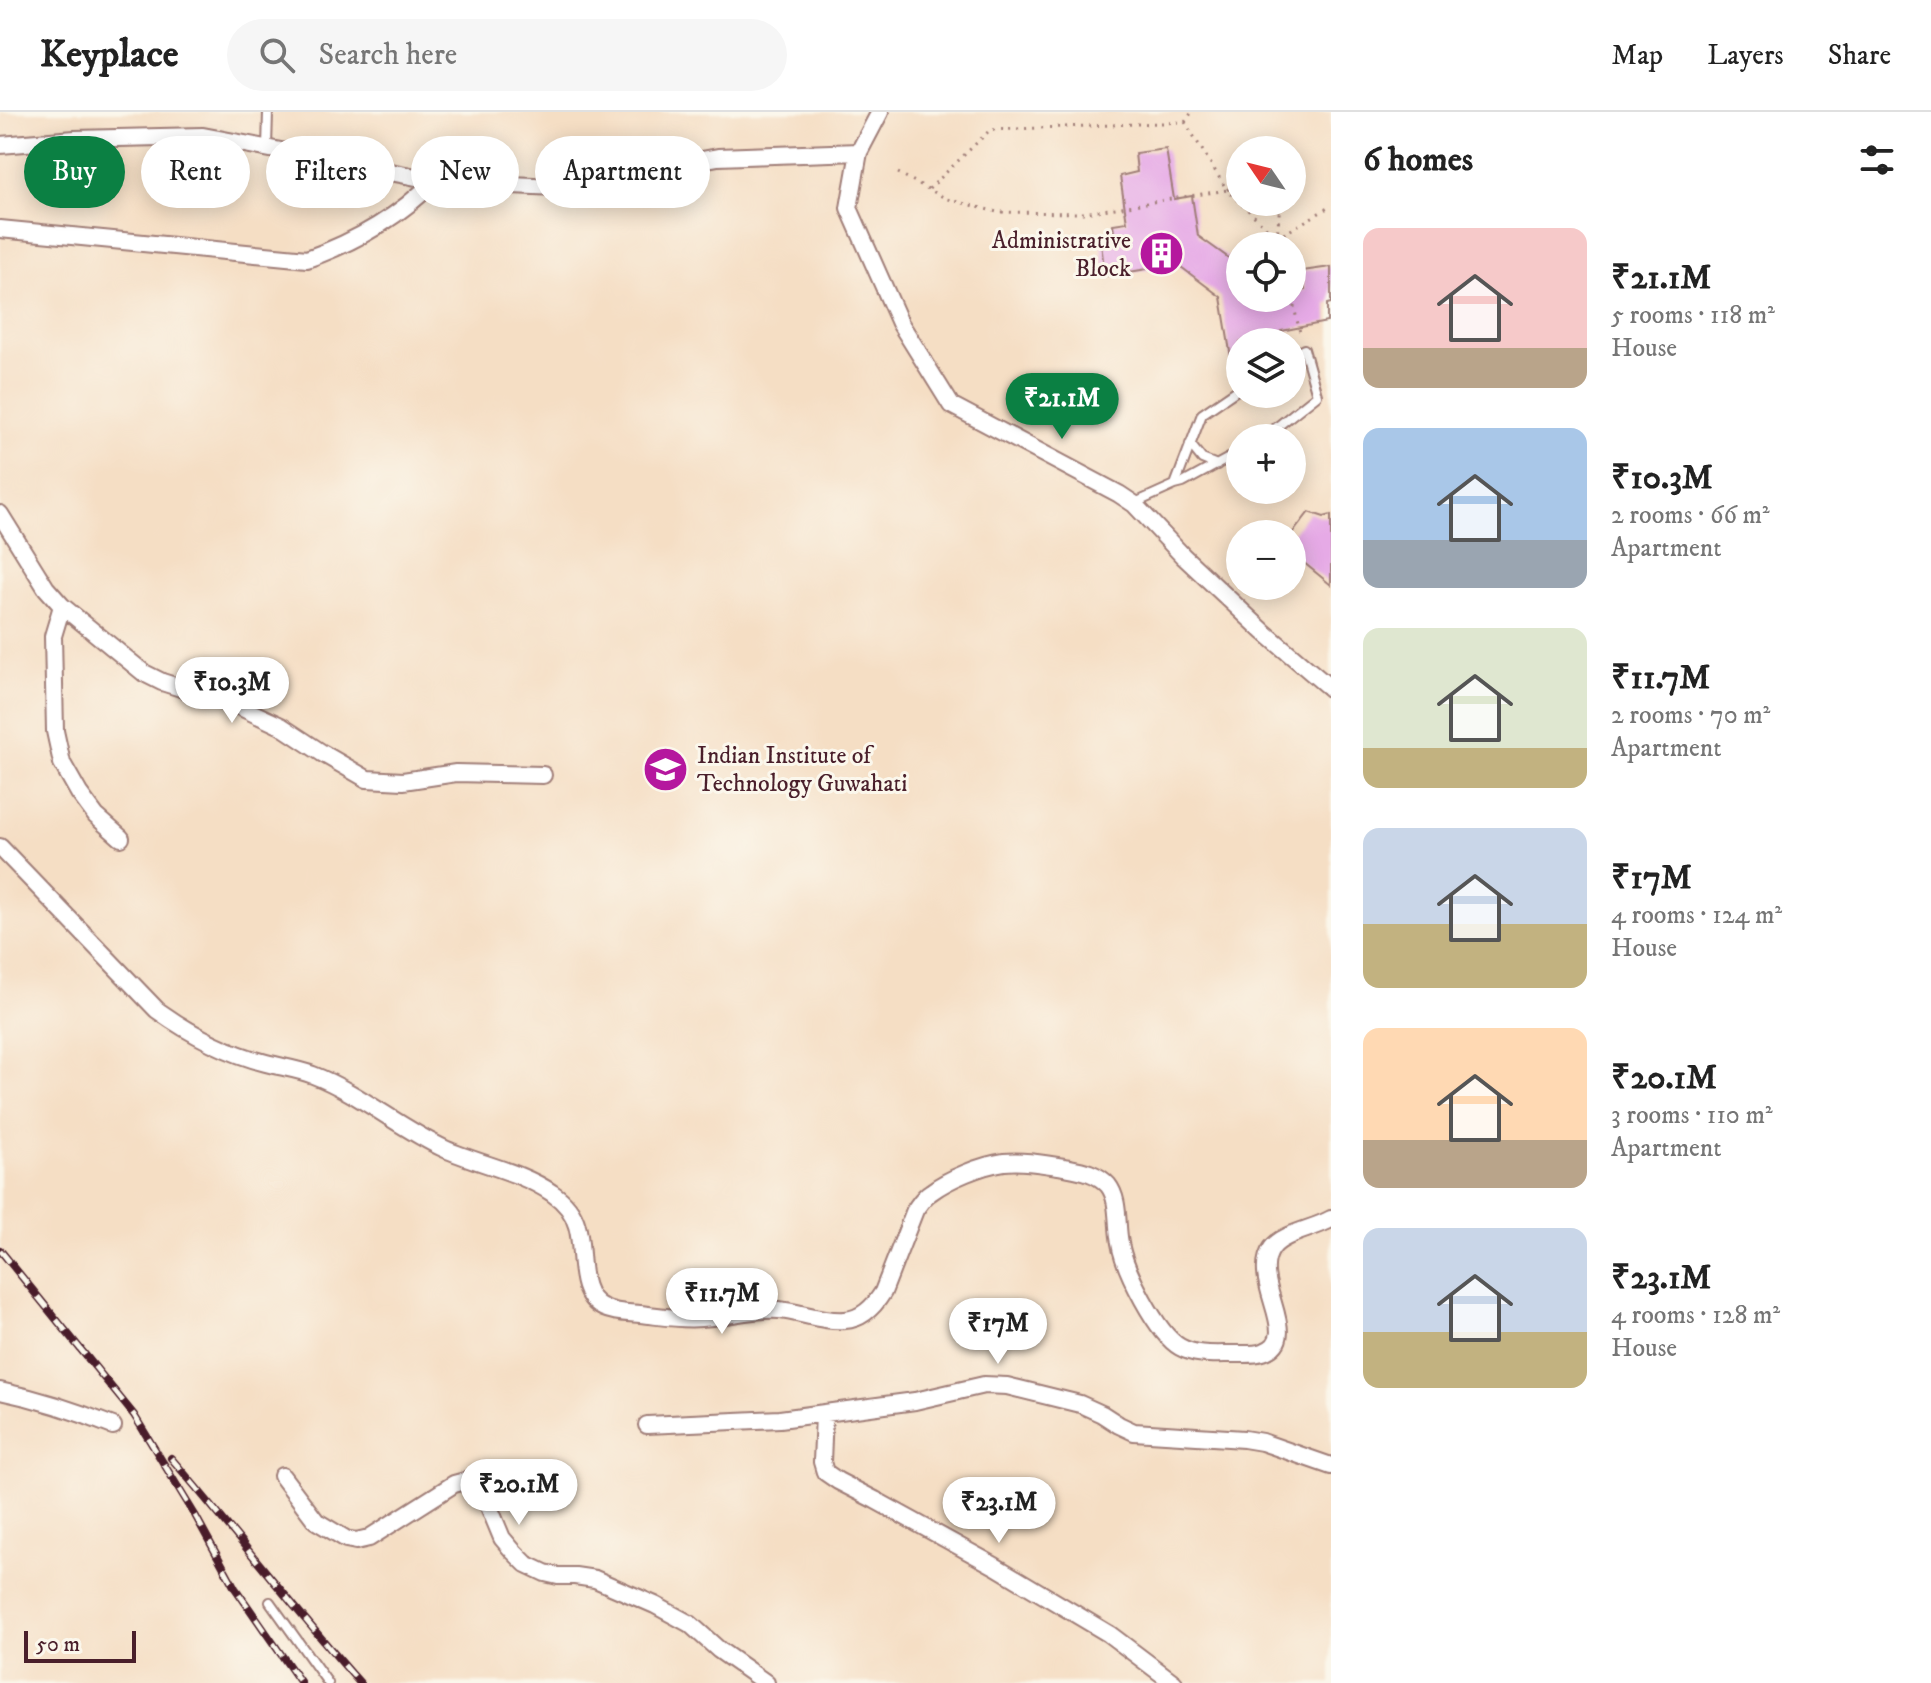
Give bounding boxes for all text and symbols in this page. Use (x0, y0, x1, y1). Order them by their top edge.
search box (227, 19, 787, 91)
text: Keyplace (40, 31, 179, 79)
icon: search (255, 33, 299, 77)
text: Search here (319, 37, 457, 74)
text: Map (1612, 38, 1663, 73)
text: Layers (1707, 38, 1784, 73)
text: Share (1828, 38, 1891, 73)
chip: Buy (24, 136, 125, 208)
chip: Rent (141, 136, 250, 208)
chip: Filters (266, 136, 395, 208)
chip: New (411, 136, 519, 208)
chip: Apartment (535, 136, 710, 208)
north arrow (1226, 136, 1306, 216)
map controls (1226, 136, 1306, 600)
icon: filters (1855, 138, 1899, 182)
text: 6 homes (1363, 139, 1473, 181)
place label: Administrative Block (992, 226, 1131, 284)
building icon: Administrative Block (1138, 230, 1186, 278)
button: locate (1226, 232, 1306, 312)
text: ₹21.1M (1611, 257, 1711, 299)
icon: home (1427, 260, 1523, 356)
text: 5 rooms · 118 m² (1611, 299, 1775, 332)
button: layers (1226, 328, 1306, 408)
text: House (1611, 332, 1677, 365)
pin: ₹21.1M (997, 373, 1127, 441)
text: ₹21.1M (1024, 382, 1100, 415)
button: + (1226, 424, 1306, 504)
text: ₹10.3M (1611, 457, 1713, 499)
icon: home (1427, 460, 1523, 556)
text: 2 rooms · 66 m² (1611, 499, 1770, 532)
button: − (1226, 520, 1306, 600)
text: Apartment (1611, 532, 1722, 565)
pin: ₹10.3M (167, 657, 297, 725)
text: ₹11.7M (1611, 657, 1710, 699)
icon: home (1427, 660, 1523, 756)
text: ₹10.3M (193, 666, 271, 699)
text: 2 rooms · 70 m² (1611, 699, 1770, 732)
text: Apartment (1611, 732, 1722, 765)
place label: Indian Institute of Technology Guwahati (697, 741, 907, 799)
school or university icon: Indian Institute of Technology Guwahati (642, 745, 690, 793)
text: ₹17M (1611, 857, 1692, 899)
icon: home (1427, 860, 1523, 956)
text: 4 rooms · 124 m² (1611, 899, 1782, 932)
text: House (1611, 932, 1677, 965)
text: ₹20.1M (1611, 1057, 1717, 1099)
icon: home (1427, 1060, 1523, 1156)
text: 3 rooms · 110 m² (1611, 1099, 1773, 1132)
text: Apartment (1611, 1132, 1722, 1165)
text: ₹23.1M (1611, 1257, 1711, 1299)
icon: home (1427, 1260, 1523, 1356)
pin: ₹11.7M (657, 1268, 787, 1336)
text: ₹11.7M (684, 1277, 760, 1310)
pin: ₹17M (951, 1298, 1045, 1366)
text: 4 rooms · 128 m² (1611, 1299, 1780, 1332)
text: ₹17M (967, 1307, 1029, 1340)
text: House (1611, 1332, 1677, 1365)
pin: ₹20.1M (454, 1459, 584, 1527)
text: ₹20.1M (478, 1468, 560, 1501)
pin: ₹23.1M (934, 1477, 1064, 1545)
text: ₹23.1M (961, 1486, 1037, 1519)
scale bar (24, 1627, 136, 1663)
text: 50 m (36, 1631, 80, 1658)

